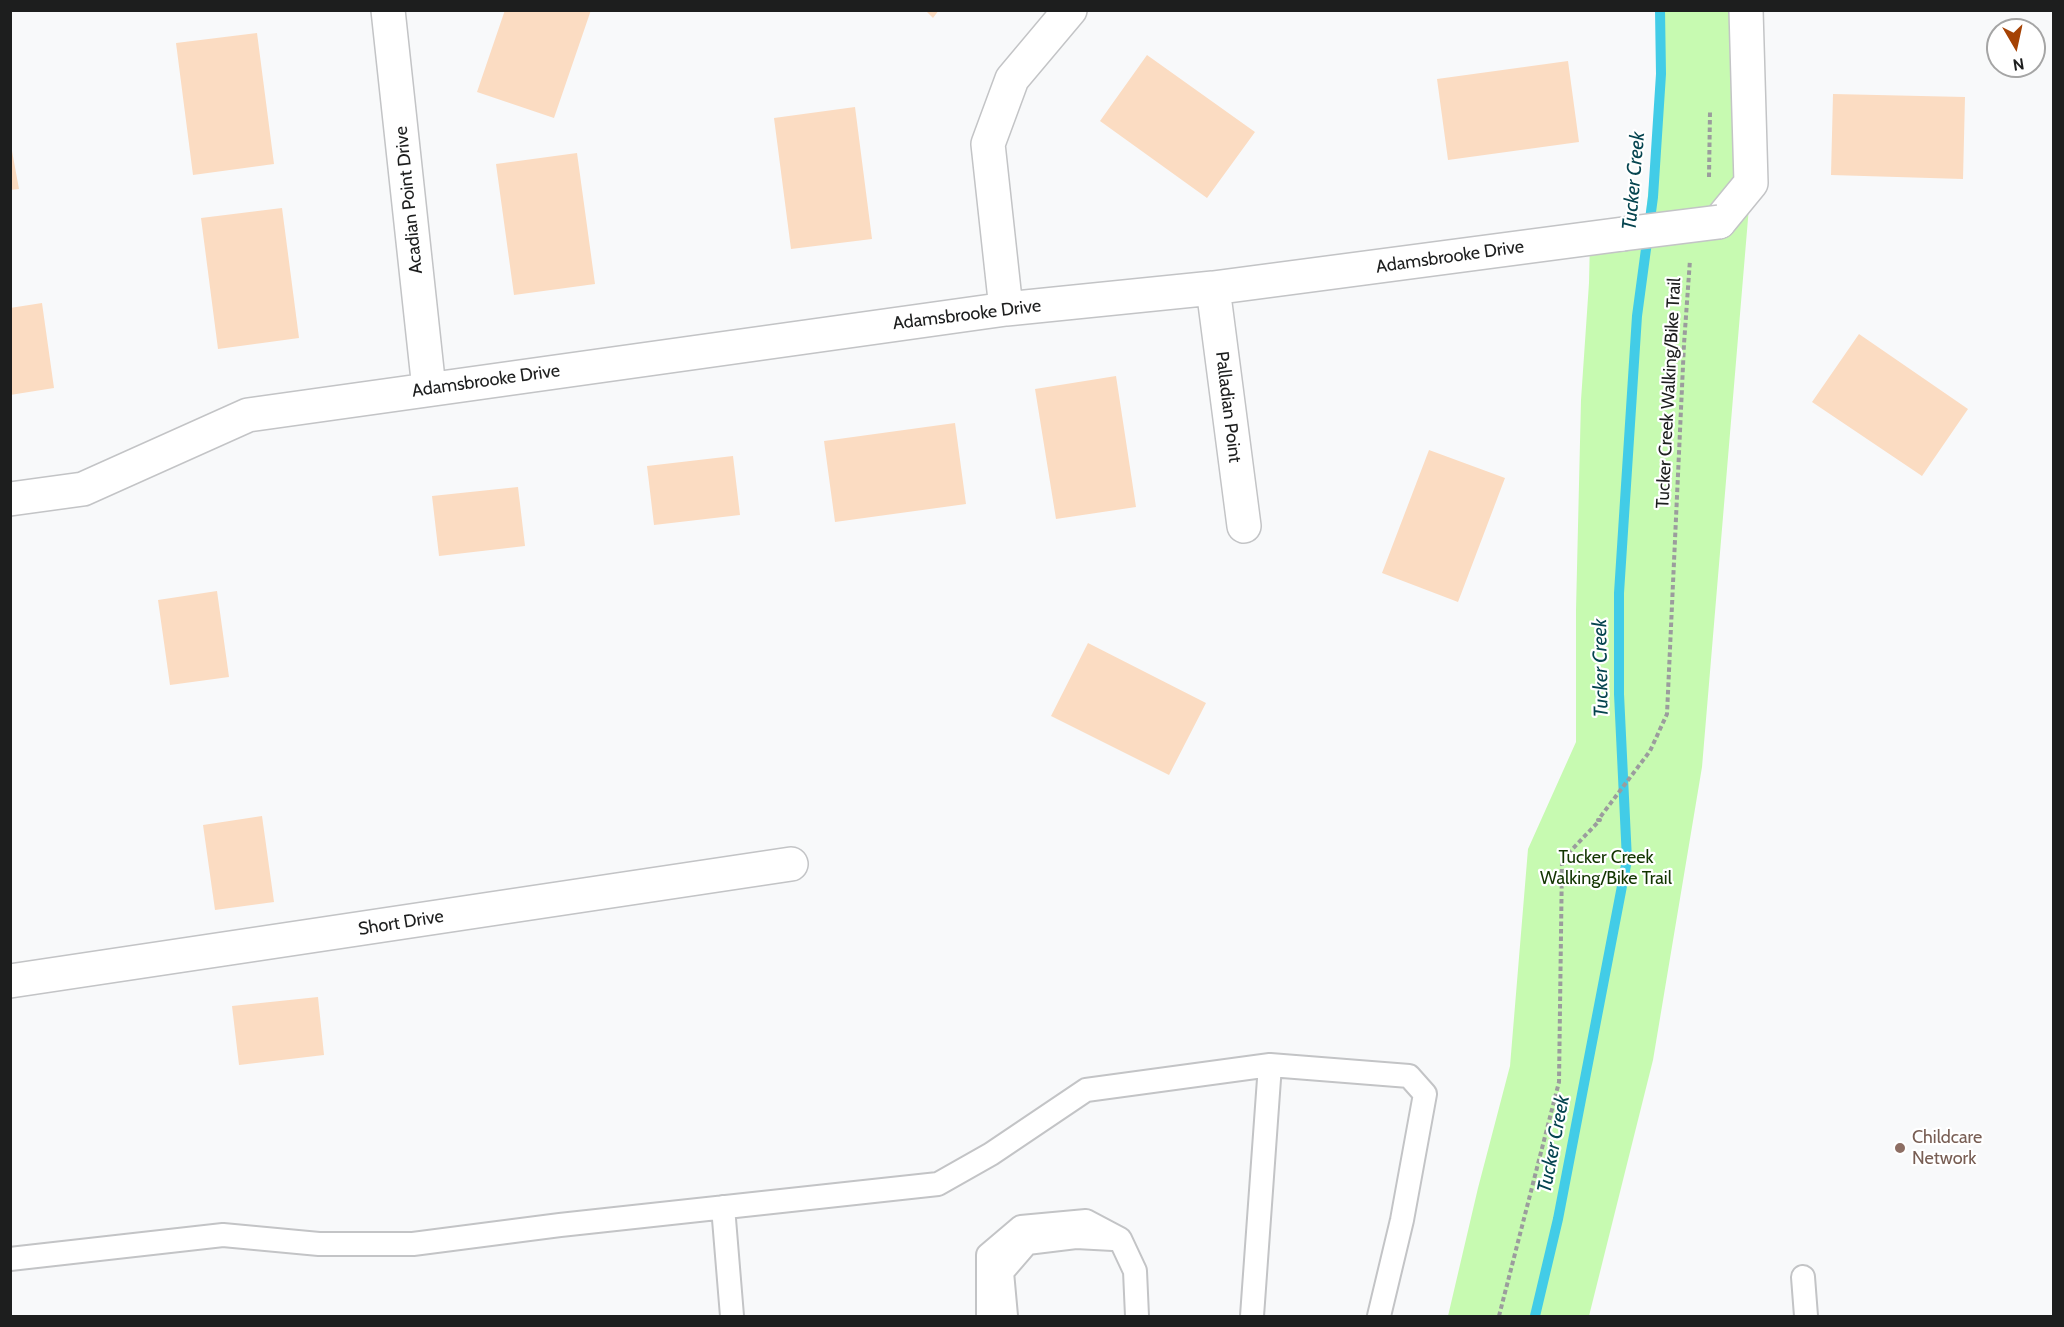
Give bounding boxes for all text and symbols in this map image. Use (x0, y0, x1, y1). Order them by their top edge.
north arrow (1986, 18, 2046, 78)
text: N (2012, 54, 2026, 75)
street label: Acadian Point Drive (391, 125, 427, 275)
water label: Tucker Creek (1618, 131, 1650, 231)
street label: Adamsbrooke Drive (1375, 236, 1525, 278)
street label: Tucker Creek Walking/Bike Trail (1652, 277, 1686, 509)
street label: Adamsbrooke Drive (892, 295, 1042, 335)
street label: Palladian Point (1210, 350, 1246, 464)
street label: Adamsbrooke Drive (411, 360, 561, 402)
water label: Tucker Creek (1588, 618, 1614, 718)
park label: Tucker Creek Walking/Bike Trail (1540, 847, 1672, 890)
street label: Short Drive (357, 906, 445, 940)
water label: Tucker Creek (1533, 1093, 1575, 1195)
place label: Childcare Network (1912, 1127, 1982, 1170)
marker: Childcare Network (1893, 1141, 1907, 1155)

